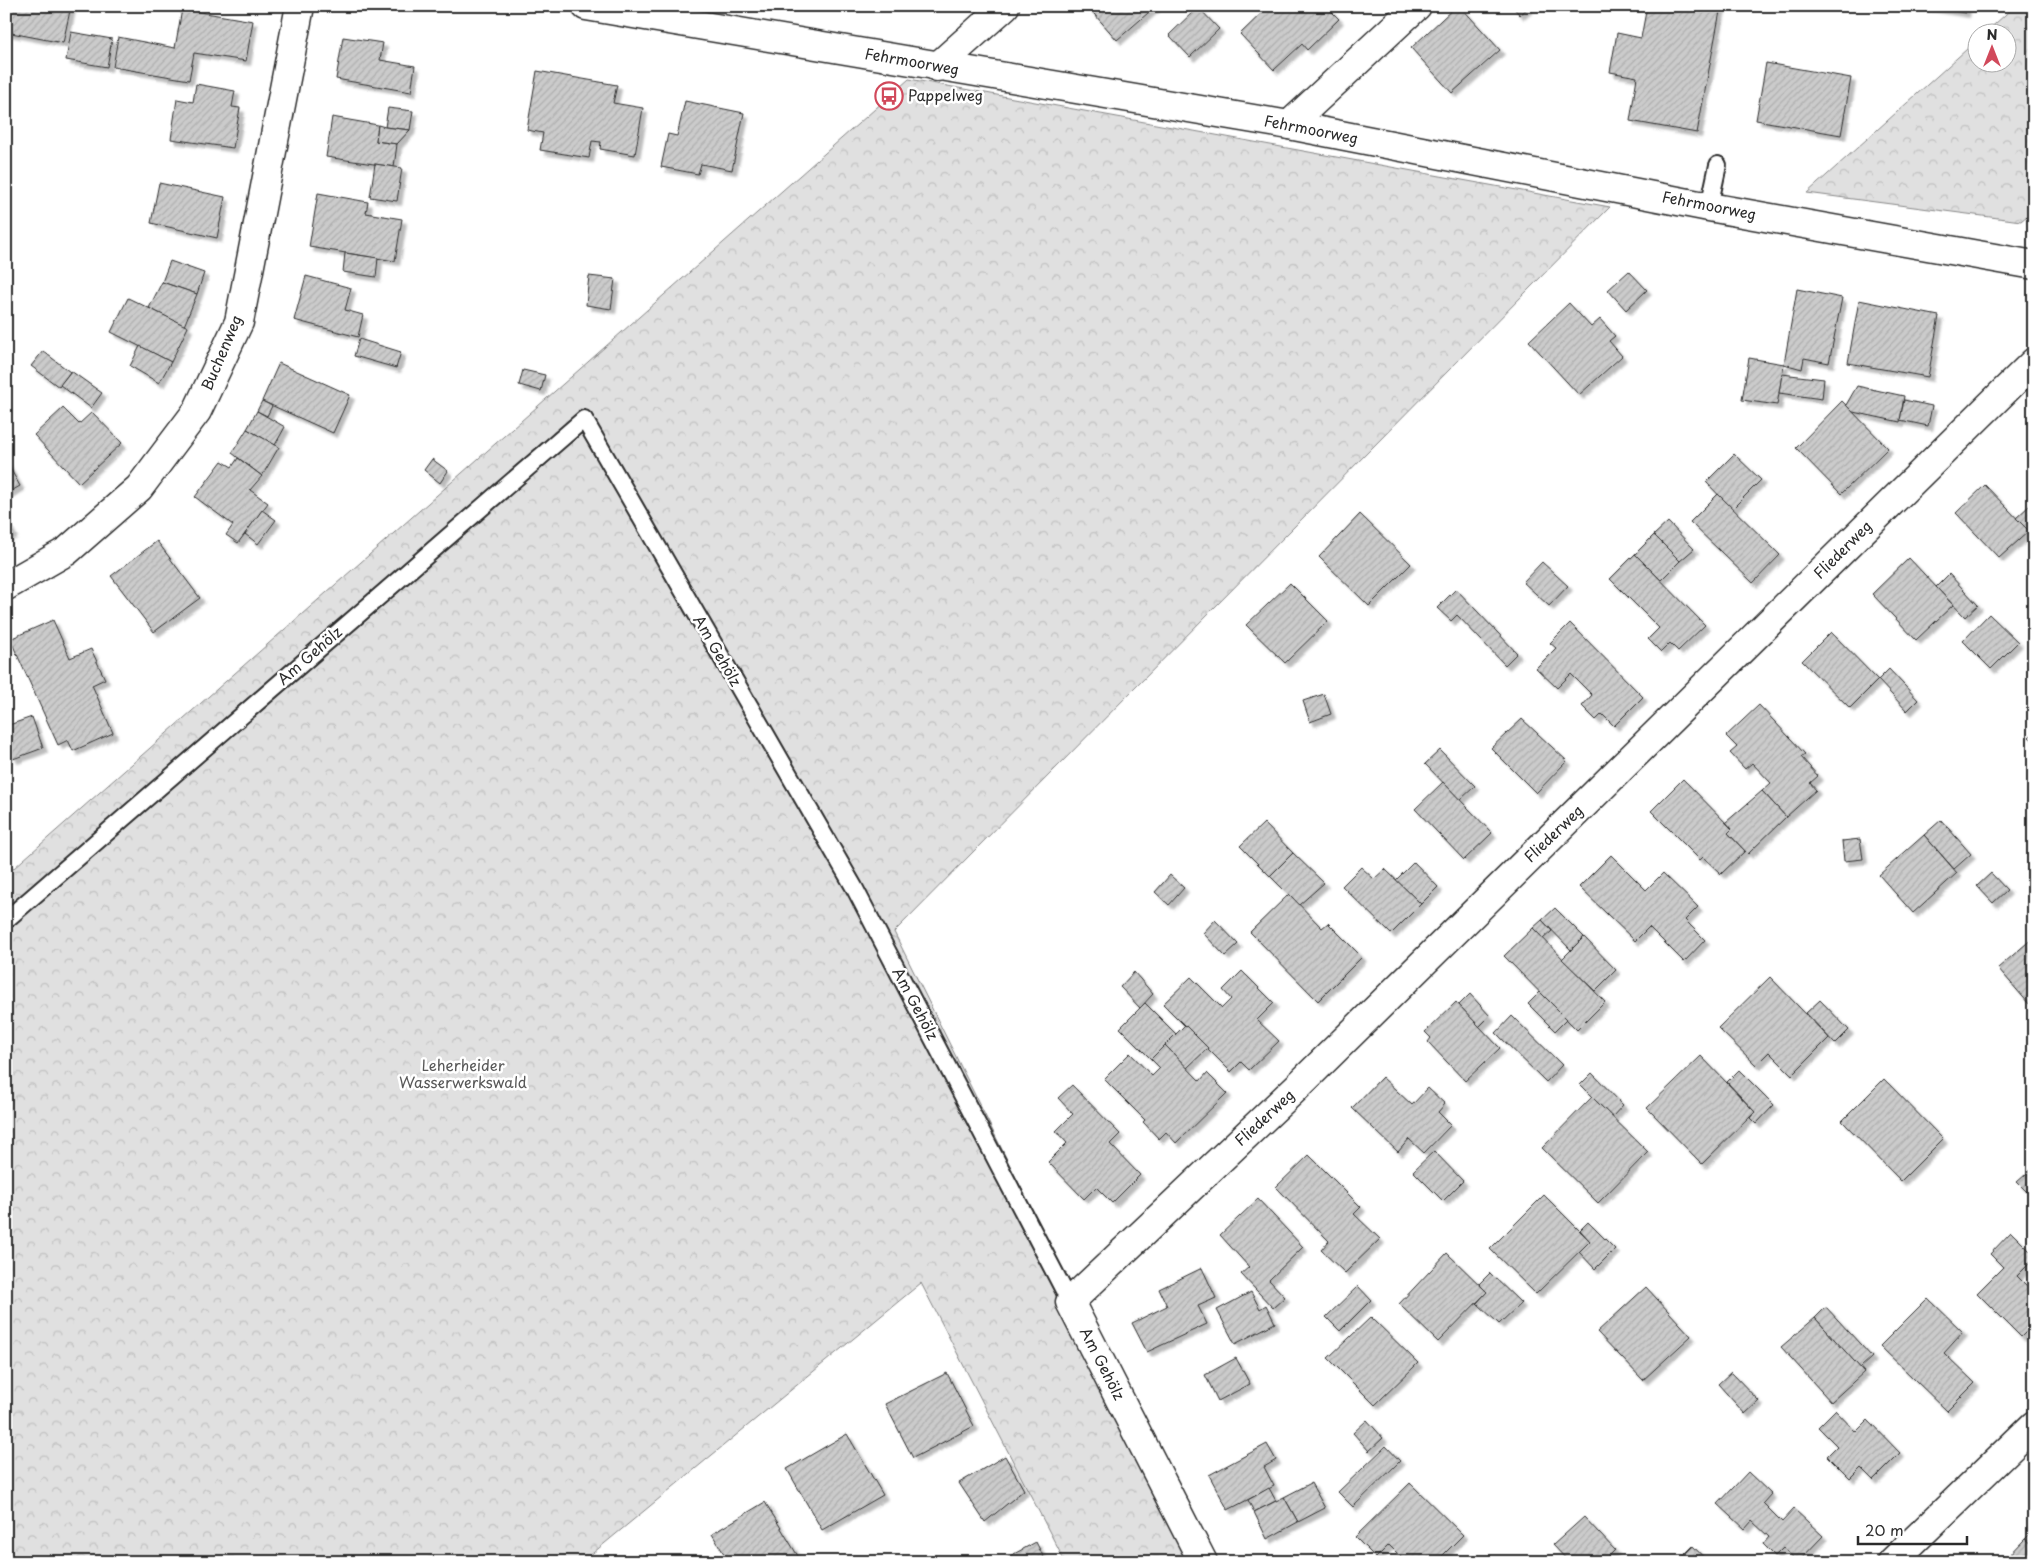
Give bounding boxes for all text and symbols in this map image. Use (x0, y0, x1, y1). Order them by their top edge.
north arrow (1968, 22, 2018, 72)
text: N (1986, 24, 1998, 45)
street label: Fehrmoorweg (863, 41, 961, 80)
bus stop icon: Pappelweg (874, 81, 904, 111)
place label: Pappelweg (908, 83, 983, 106)
street label: Fehrmoorweg (1262, 108, 1360, 149)
street label: Fehrmoorweg (1660, 184, 1758, 225)
street label: Buchenweg (194, 311, 247, 394)
street label: Fliederweg (1807, 514, 1876, 583)
street label: Am Gehölz (688, 610, 748, 690)
street label: Am Gehölz (272, 620, 347, 690)
street label: Fliederweg (1518, 799, 1588, 867)
street label: Am Gehölz (888, 963, 945, 1044)
park label: Leherheider Wasserwerkswald (399, 1053, 527, 1093)
street label: Fliederweg (1229, 1083, 1299, 1151)
street label: Am Gehölz (1075, 1323, 1132, 1404)
scale bar (1858, 1513, 1966, 1545)
text: 20 m (1865, 1518, 1904, 1541)

